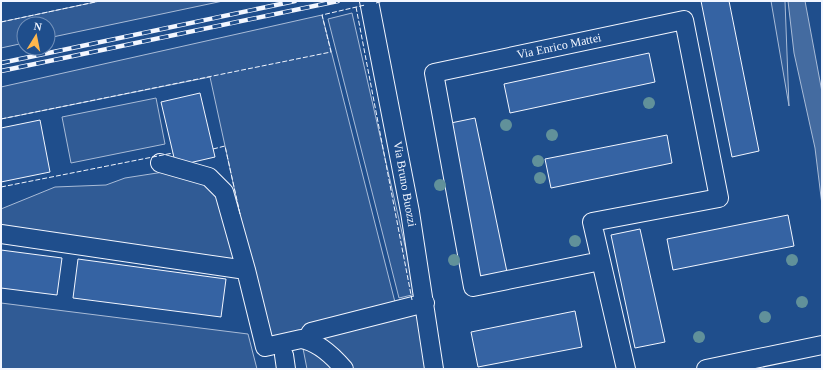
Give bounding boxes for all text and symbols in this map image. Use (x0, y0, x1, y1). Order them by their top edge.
north arrow (16, 16, 56, 56)
text: N (33, 20, 43, 33)
street label: Via Enrico Mattei (516, 30, 603, 62)
street label: Via Bruno Buozzi (391, 140, 420, 229)

